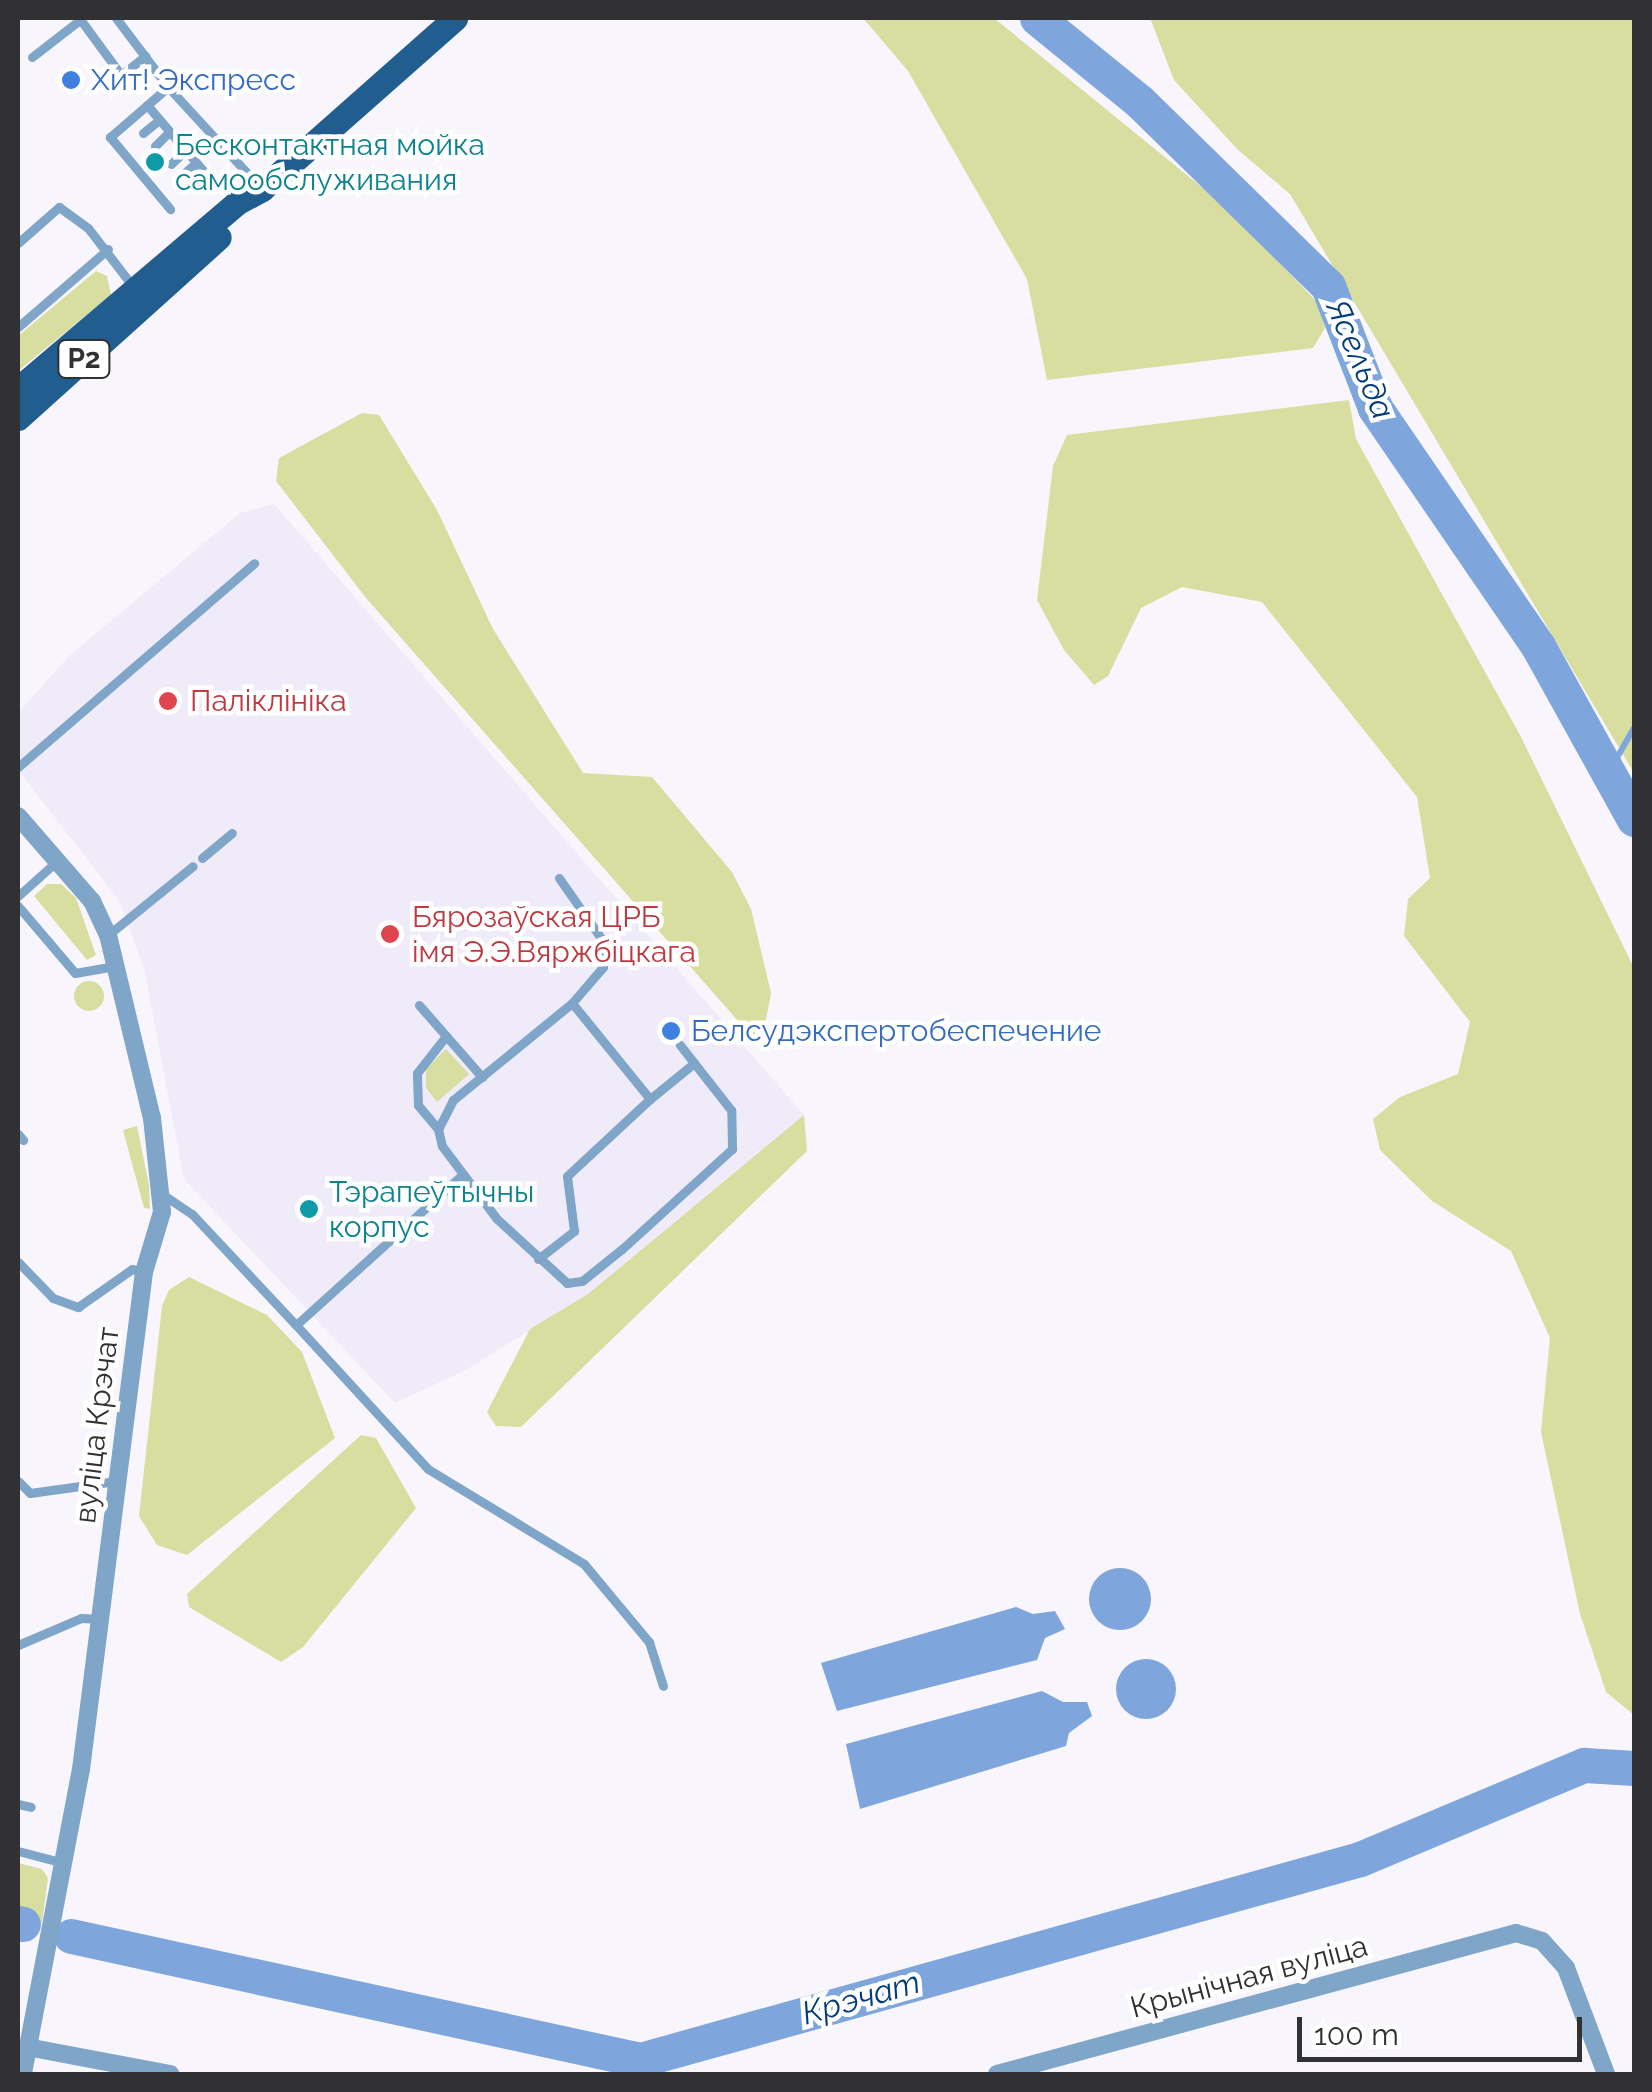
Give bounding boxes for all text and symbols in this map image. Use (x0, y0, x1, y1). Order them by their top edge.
place label: Хит! Экспресс (91, 62, 296, 98)
marker: Хит! Экспресс (60, 69, 82, 91)
place label: Бесконтактная мойка самообслуживания (175, 127, 485, 198)
marker: Бесконтактная мойка самообслуживания (144, 151, 166, 173)
water label: Ясельда (1318, 293, 1402, 425)
road number: Р2 (56, 336, 112, 382)
place label: Паліклініка (190, 683, 347, 719)
marker: Паліклініка (155, 688, 181, 714)
place label: Бярозаўская ЦРБ імя Э.Э.Вяржбіцкага (412, 899, 696, 970)
marker: Бярозаўская ЦРБ імя Э.Э.Вяржбіцкага (377, 921, 403, 947)
place label: Белсудэкспертобеспечение (691, 1013, 1101, 1049)
marker: Белсудэкспертобеспечение (660, 1020, 682, 1042)
place label: Тэрапеўтычны корпус (329, 1174, 534, 1244)
marker: Тэрапеўтычны корпус (298, 1198, 320, 1220)
street label: вуліца Крэчат (67, 1325, 127, 1525)
street label: Крынічная вуліца (1126, 1928, 1372, 2026)
water label: Крэчат (798, 1963, 924, 2033)
scale bar (1302, 1997, 1587, 2059)
text: 100 m (1314, 2017, 1399, 2052)

